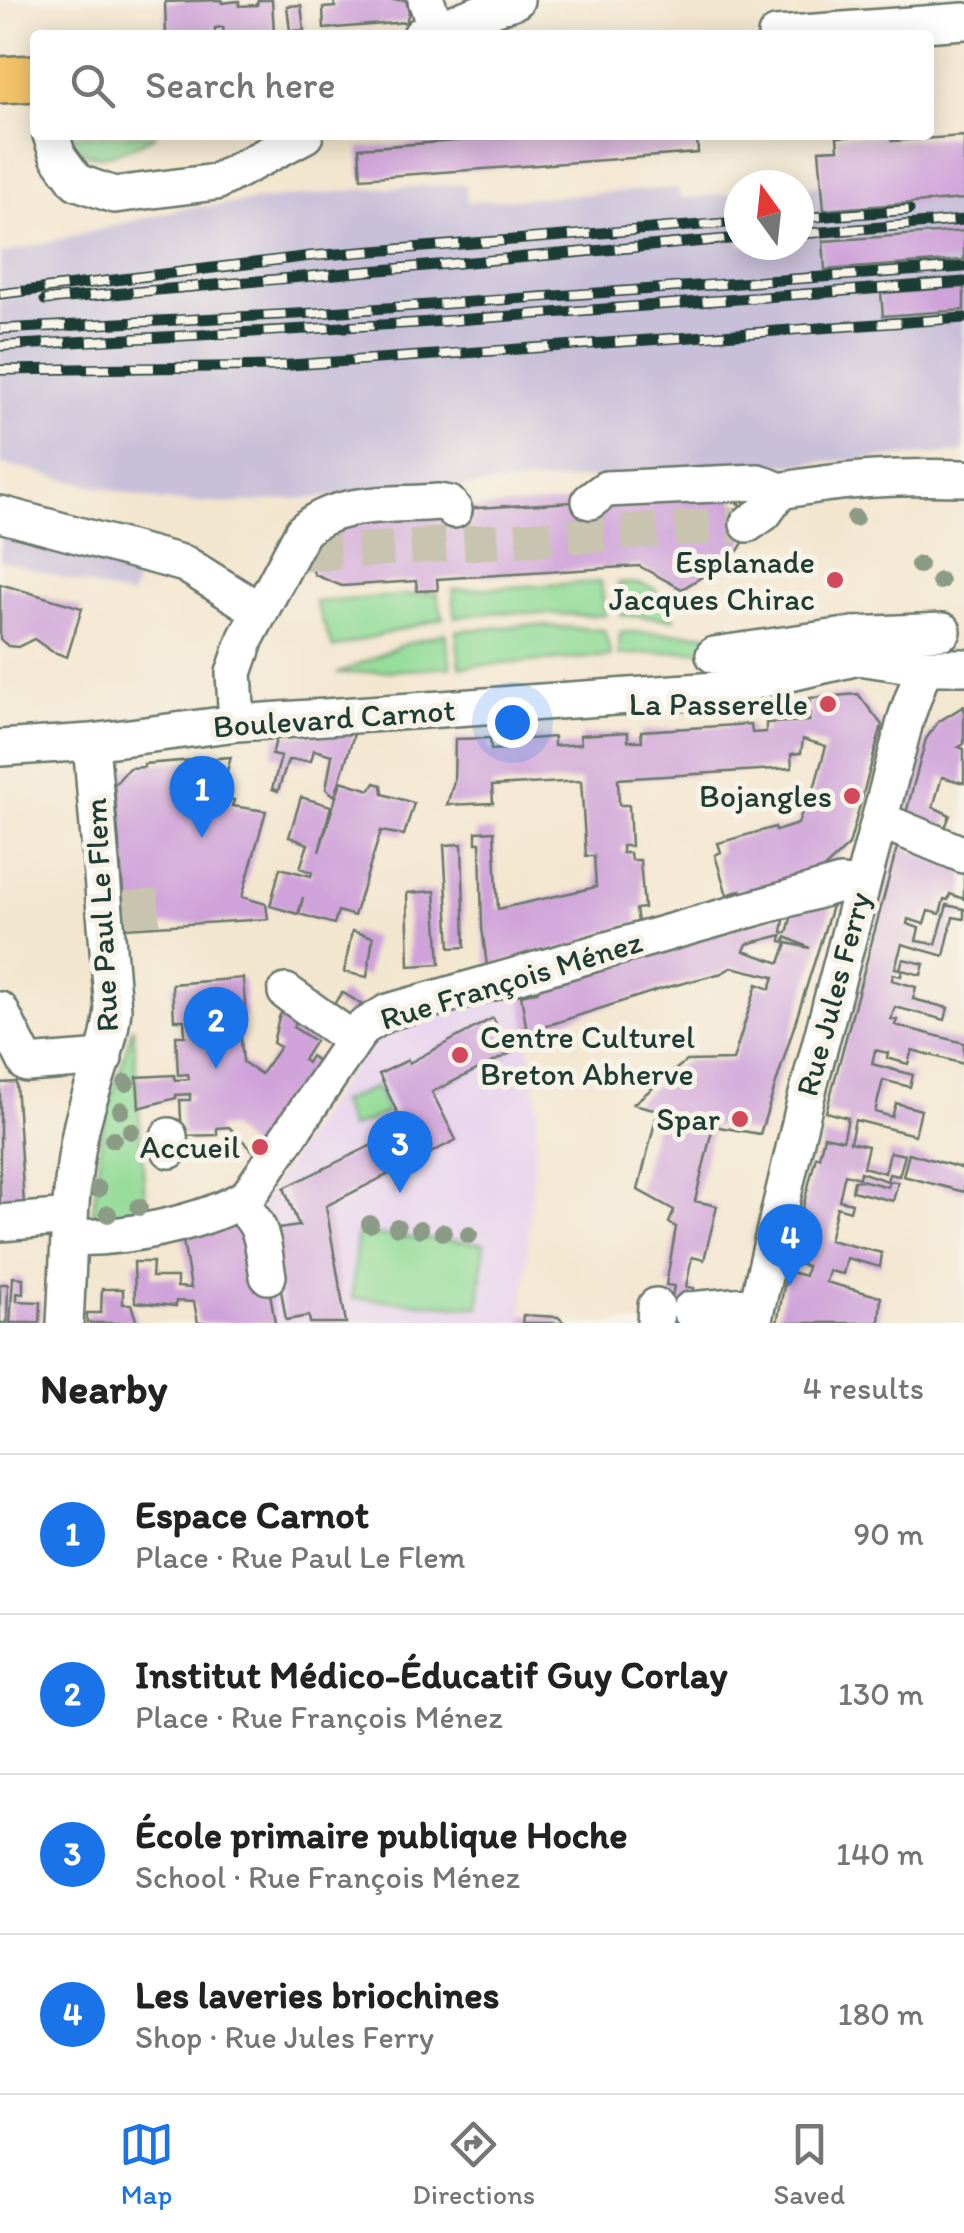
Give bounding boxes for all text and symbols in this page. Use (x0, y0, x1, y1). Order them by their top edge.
search box (30, 30, 934, 140)
icon: search (65, 58, 120, 113)
text: Search here (145, 62, 336, 108)
north arrow (724, 170, 814, 260)
place label: Esplanade Jacques Chirac (609, 543, 815, 618)
marker: Esplanade Jacques Chirac (824, 569, 846, 591)
place label: La Passerelle (629, 685, 808, 723)
street label: Boulevard Carnot (212, 691, 456, 745)
marker: La Passerelle (817, 693, 839, 715)
your location (487, 697, 538, 748)
pin: 1 (170, 756, 234, 838)
place label: Bojangles (699, 777, 832, 815)
marker: Bojangles (841, 785, 863, 807)
street label: Rue Paul Le Flem (76, 797, 126, 1033)
street label: Rue Jules Ferry (788, 888, 878, 1100)
street label: Rue François Ménez (375, 922, 647, 1038)
pin: 2 (184, 986, 248, 1069)
place label: Centre Culturel Breton Abherve (480, 1018, 695, 1093)
marker: Centre Culturel Breton Abherve (449, 1044, 471, 1066)
place label: Spar (656, 1100, 720, 1138)
marker: Spar (729, 1108, 751, 1130)
pin: 3 (368, 1110, 432, 1193)
place label: Accueil (140, 1128, 240, 1166)
marker: Accueil (249, 1136, 271, 1158)
pin: 4 (758, 1204, 822, 1286)
text: Nearby (40, 1363, 167, 1414)
text: 4 results (803, 1369, 924, 1407)
text: Espace Carnot (135, 1492, 369, 1538)
text: 1 (65, 1515, 80, 1553)
text: 90 m (853, 1515, 924, 1553)
text: Place · Rue Paul Le Flem (135, 1538, 466, 1576)
text: Institut Médico-Éducatif Guy Corlay (135, 1652, 728, 1698)
text: 2 (64, 1675, 81, 1713)
text: 130 m (838, 1675, 924, 1713)
text: Place · Rue François Ménez (135, 1698, 503, 1736)
text: École primaire publique Hoche (135, 1812, 628, 1858)
text: 3 (64, 1835, 81, 1873)
text: 140 m (836, 1835, 924, 1873)
text: School · Rue François Ménez (135, 1858, 520, 1896)
text: Les laveries briochines (135, 1972, 499, 2018)
text: 4 (63, 1995, 82, 2033)
text: 180 m (838, 1995, 924, 2033)
text: Shop · Rue Jules Ferry (135, 2018, 434, 2056)
tab: Map (119, 2117, 174, 2211)
tab: Directions (412, 2117, 535, 2211)
tab: Saved (773, 2117, 845, 2211)

